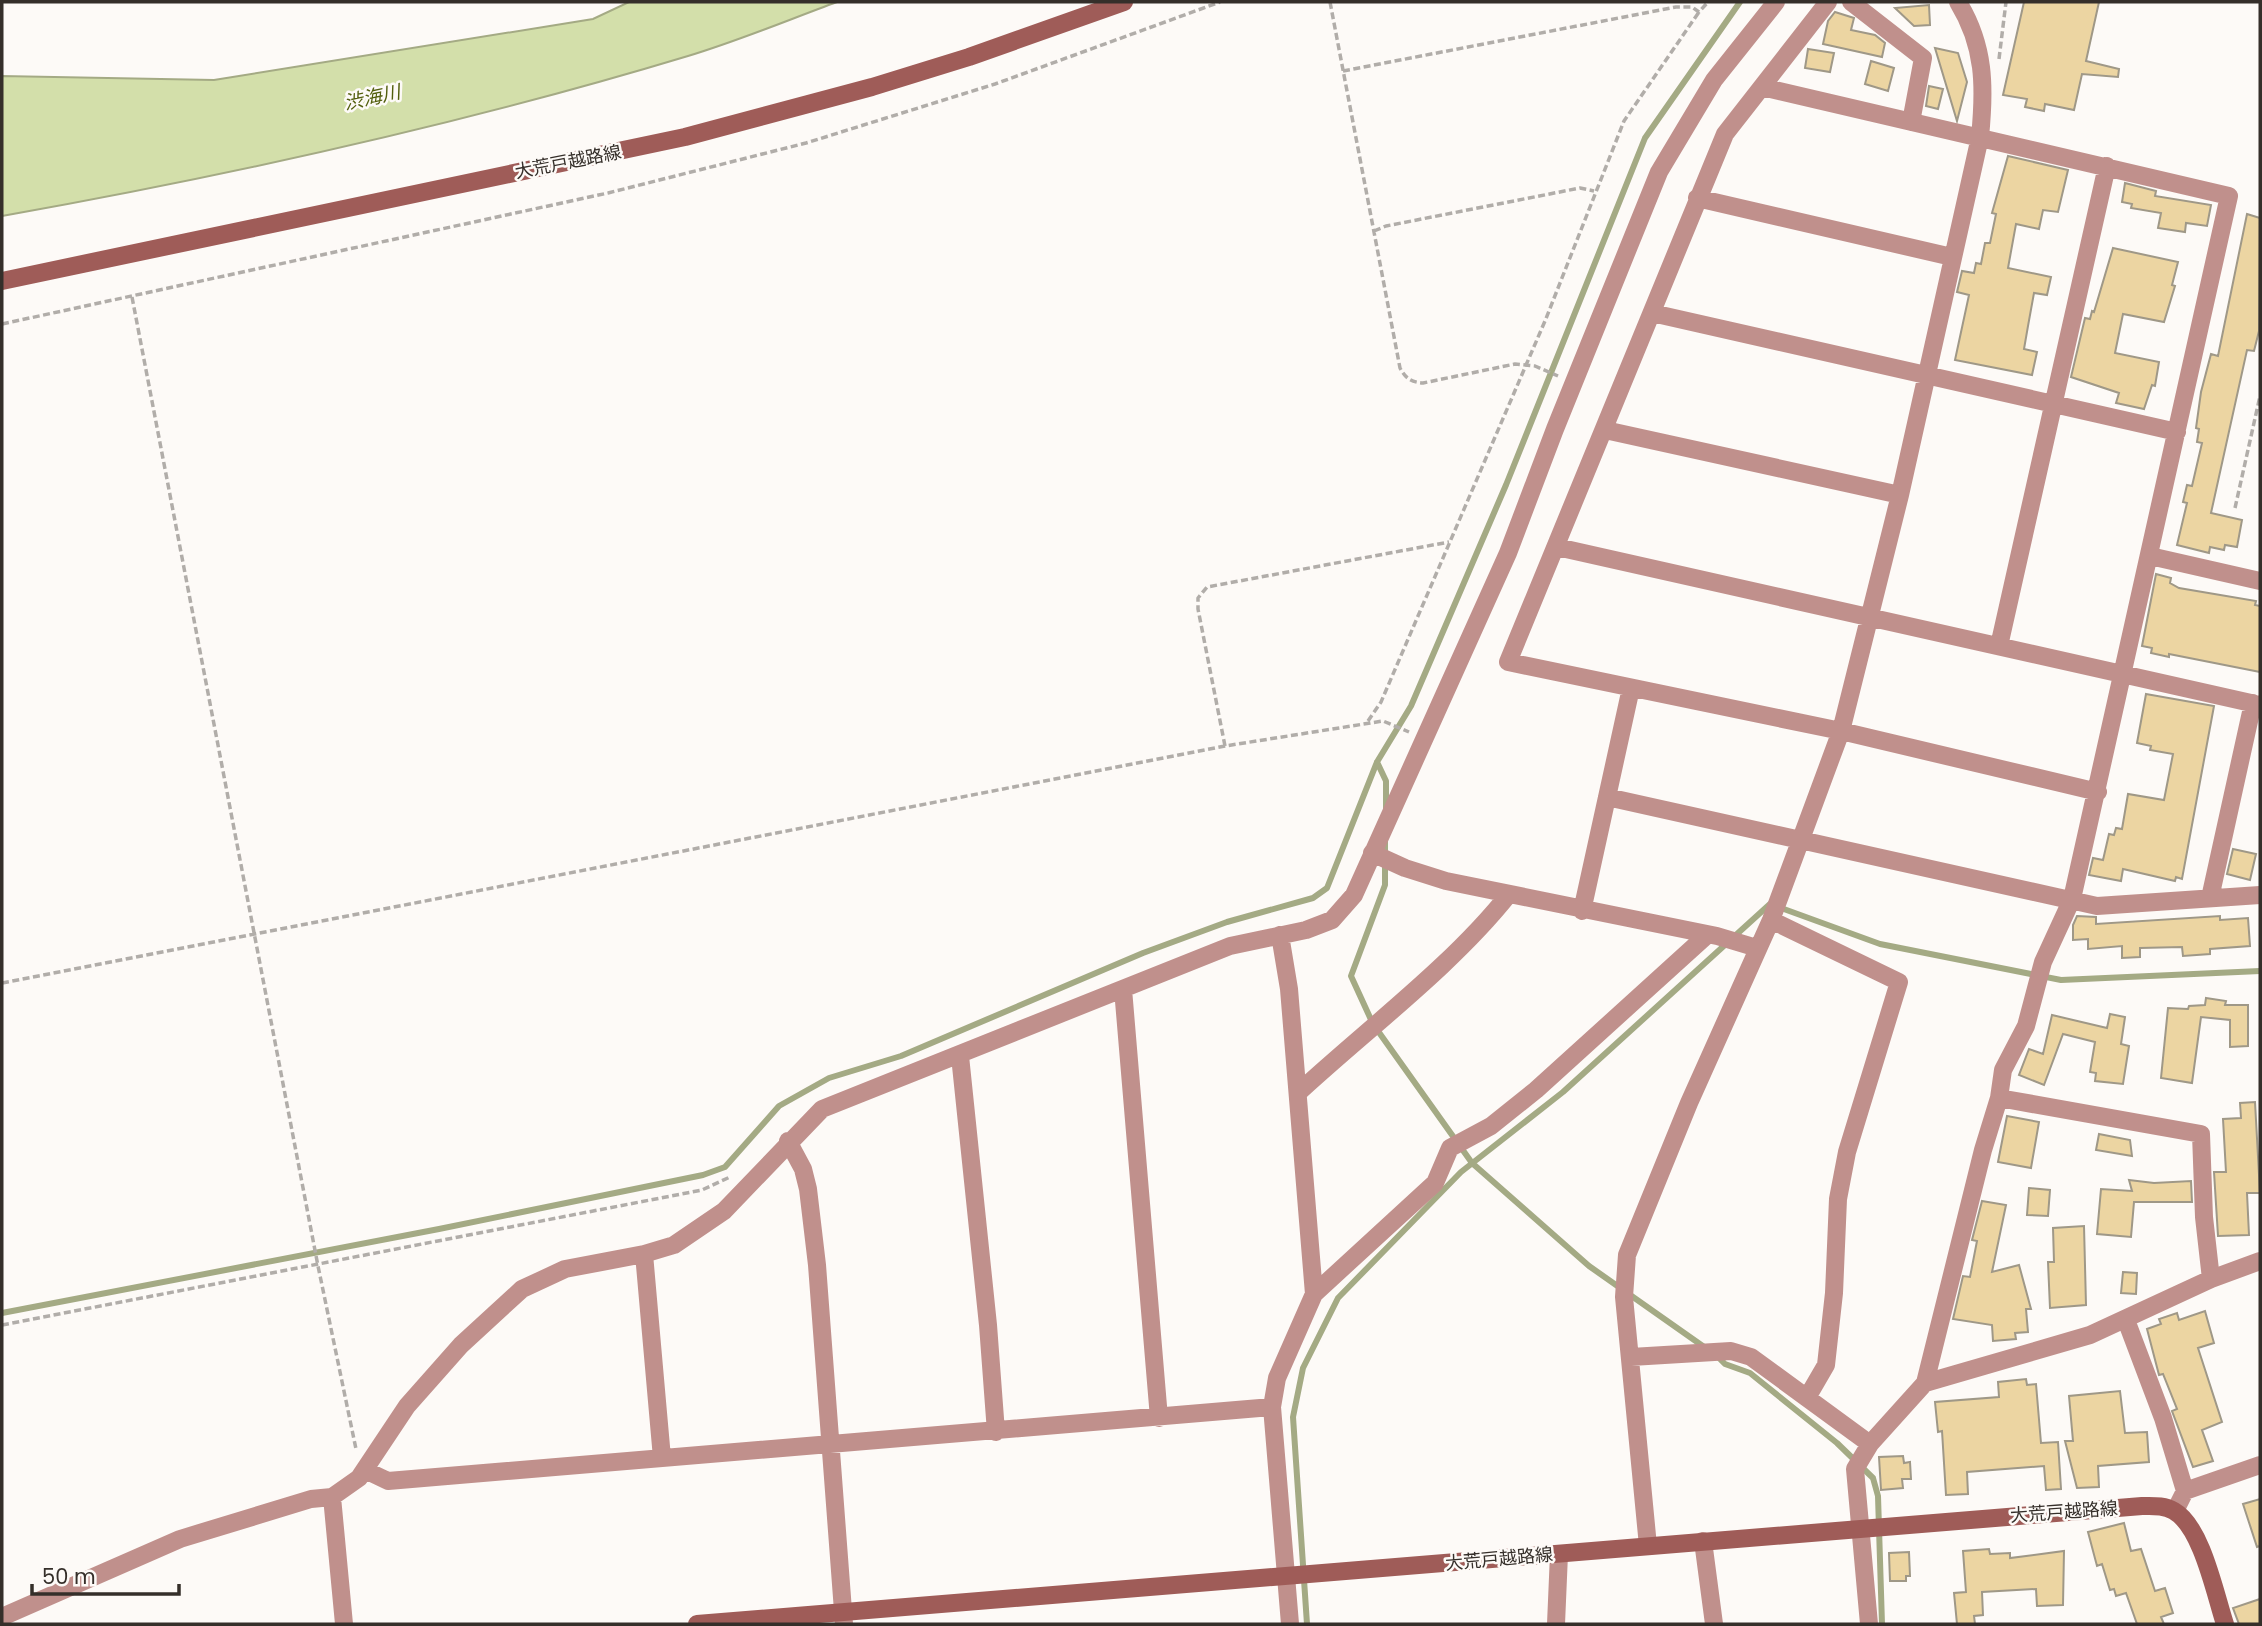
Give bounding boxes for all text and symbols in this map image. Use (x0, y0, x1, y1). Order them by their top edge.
water label: 渋海川 (341, 78, 405, 117)
street label: 大荒戸越路線 (513, 139, 623, 184)
street label: 大荒戸越路線 (2009, 1495, 2119, 1528)
street label: 大荒戸越路線 (1444, 1541, 1554, 1576)
scale bar (32, 1552, 178, 1596)
text: 50 m (42, 1562, 96, 1591)

